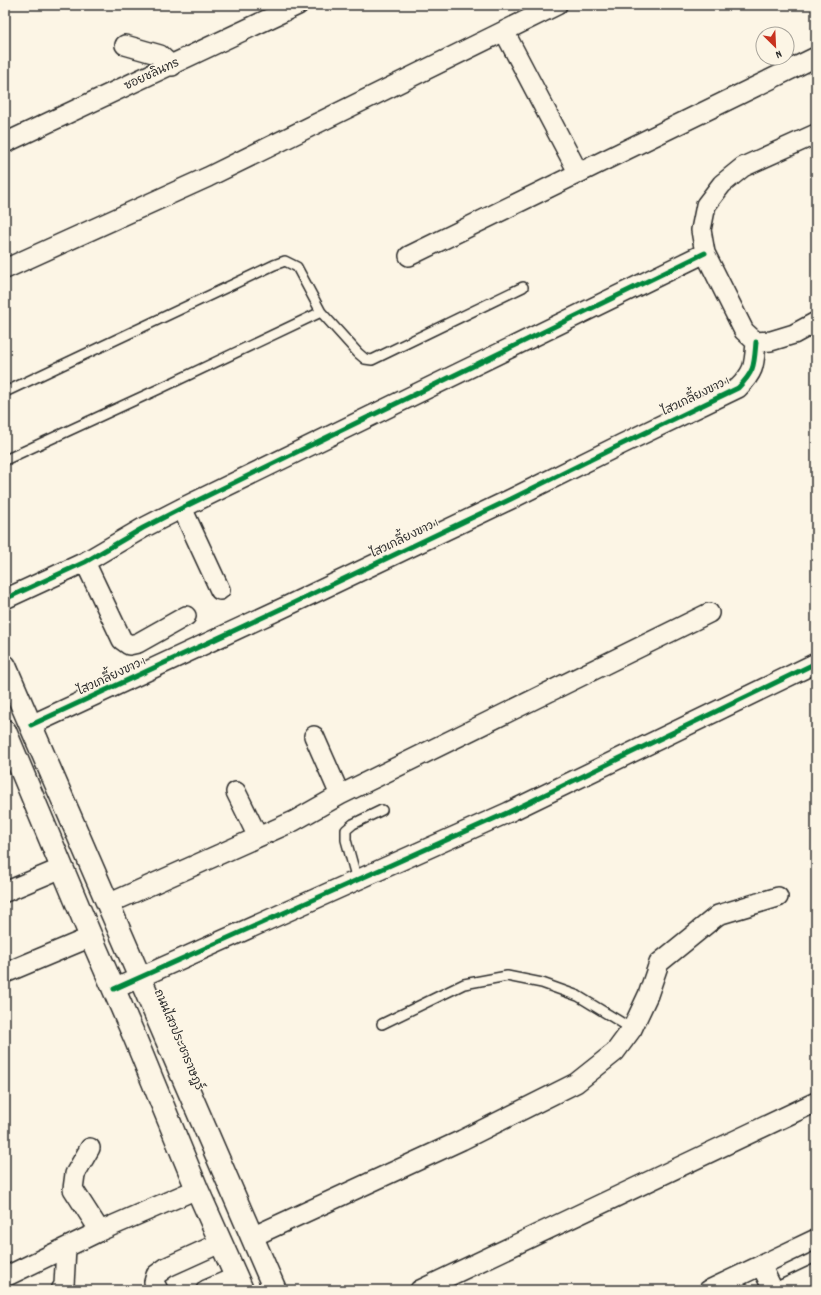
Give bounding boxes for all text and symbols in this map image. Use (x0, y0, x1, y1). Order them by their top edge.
north arrow (755, 26, 795, 66)
text: N (772, 45, 784, 62)
street label: ซอยชลินทร (122, 55, 182, 95)
street label: ไสวเกลี้ยงขาว 1 (657, 370, 733, 421)
street label: ไสวเกลี้ยงขาว 1 (366, 512, 442, 563)
street label: ไสวเกลี้ยงขาว 1 (73, 650, 149, 701)
street label: ถนนไสวประชาราษฎร์ (149, 986, 208, 1094)

